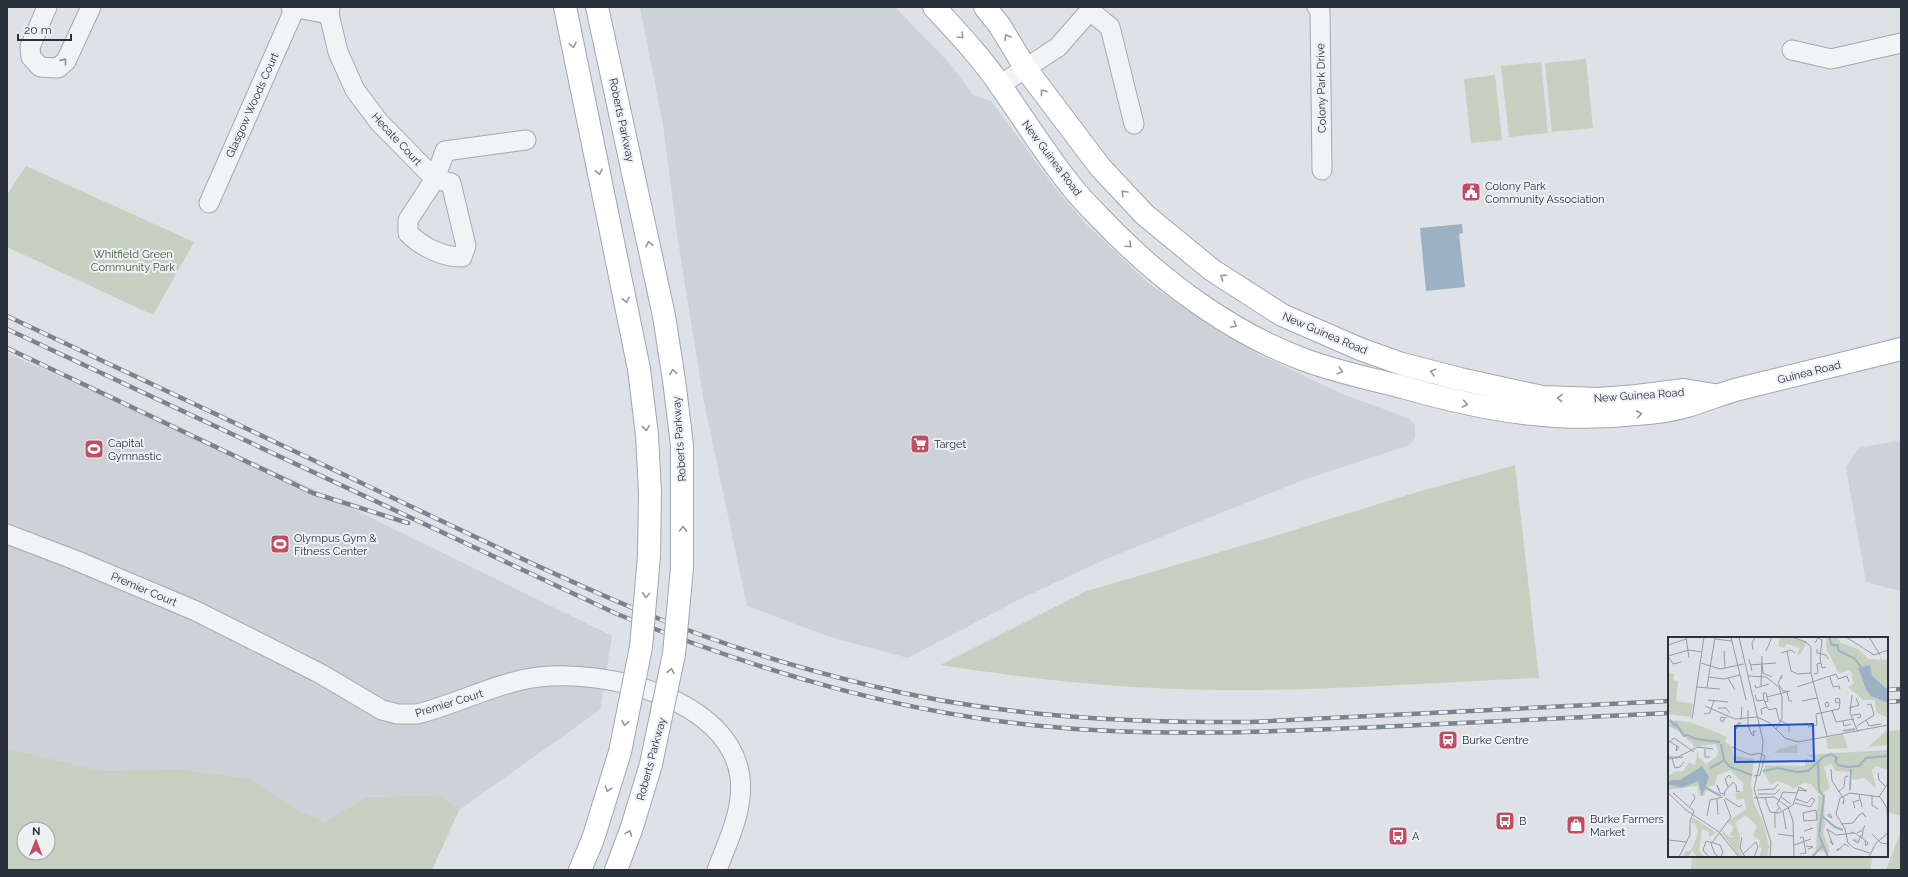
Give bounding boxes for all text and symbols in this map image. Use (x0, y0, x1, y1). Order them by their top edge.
scale bar (18, 16, 71, 42)
text: 20 m (24, 23, 52, 37)
one-way arrow (956, 31, 963, 38)
one-way arrow (1004, 34, 1011, 41)
one-way arrow (568, 42, 576, 48)
street label: Colony Park Drive (1314, 42, 1329, 133)
street label: Glasgow Woods Court (223, 50, 282, 160)
one-way arrow (59, 58, 66, 66)
street label: Roberts Parkway (606, 77, 637, 163)
one-way arrow (1040, 89, 1048, 96)
street label: Hecate Court (369, 110, 425, 169)
street label: New Guinea Road (1019, 118, 1084, 199)
one-way arrow (595, 169, 603, 176)
place label: Colony Park Community Association (1485, 180, 1604, 206)
public building icon: Colony Park Community Association (1460, 181, 1482, 203)
one-way arrow (1122, 190, 1129, 198)
one-way arrow (645, 241, 653, 247)
one-way arrow (1124, 241, 1132, 248)
park label: Whitfield Green Community Park (91, 248, 175, 274)
one-way arrow (1220, 274, 1227, 282)
one-way arrow (621, 296, 630, 303)
street label: New Guinea Road (1280, 310, 1369, 357)
one-way arrow (1230, 320, 1237, 327)
street label: Guinea Road (1776, 358, 1842, 387)
one-way arrow (1336, 366, 1343, 375)
one-way arrow (1430, 368, 1437, 377)
one-way arrow (669, 369, 678, 375)
street label: New Guinea Road (1593, 386, 1685, 405)
one-way arrow (1557, 394, 1563, 403)
street label: Roberts Parkway (670, 396, 689, 482)
one-way arrow (1462, 399, 1469, 407)
one-way arrow (1636, 410, 1642, 419)
one-way arrow (641, 425, 650, 431)
supermarket icon: Target (909, 433, 931, 455)
place label: Capital Gymnastic (108, 437, 162, 463)
sports icon: Capital Gymnastic (83, 438, 105, 460)
place label: Target (934, 438, 966, 451)
one-way arrow (679, 526, 687, 532)
place label: Olympus Gym & Fitness Center (294, 532, 377, 558)
sports icon: Olympus Gym & Fitness Center (269, 533, 291, 555)
street label: Premier Court (109, 570, 179, 609)
one-way arrow (641, 592, 650, 598)
inset map (1668, 637, 1888, 857)
one-way arrow (666, 668, 675, 674)
street label: Premier Court (414, 687, 485, 720)
street label: Roberts Parkway (634, 716, 669, 802)
one-way arrow (622, 720, 630, 726)
station icon: Burke Centre (1437, 729, 1459, 751)
place label: Burke Centre (1462, 734, 1529, 747)
one-way arrow (604, 786, 613, 793)
bus stop icon: B (1494, 810, 1516, 832)
place label: Burke Farmers Market (1590, 813, 1664, 839)
shop icon: Burke Farmers Market (1565, 814, 1587, 836)
place label: B (1519, 815, 1526, 828)
north arrow (16, 821, 56, 861)
text: N (32, 825, 40, 838)
bus stop icon: A (1387, 825, 1409, 847)
one-way arrow (625, 830, 633, 837)
place label: A (1412, 830, 1420, 843)

